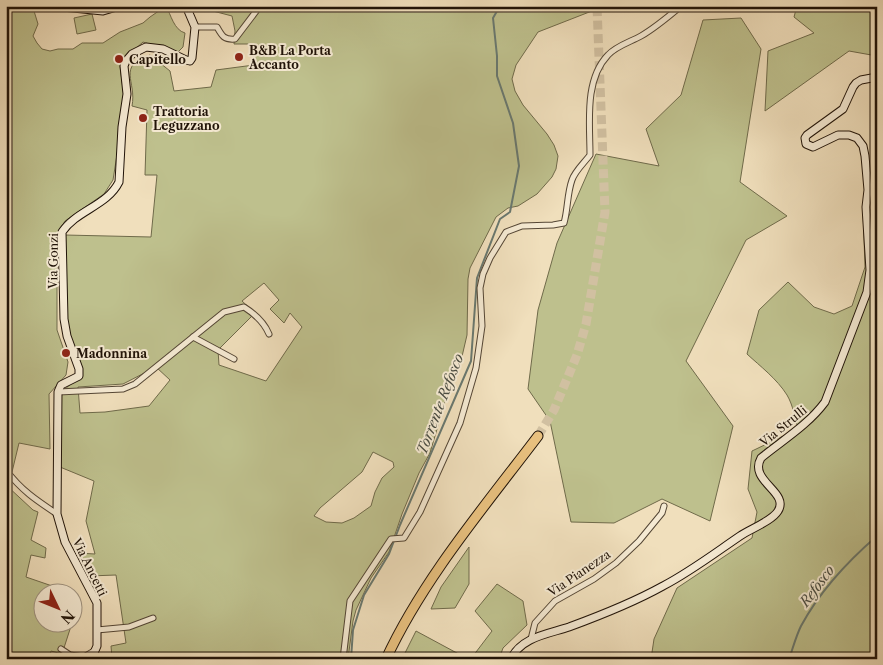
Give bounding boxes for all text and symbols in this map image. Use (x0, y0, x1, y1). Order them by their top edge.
place label: B&B La Porta Accanto (248, 43, 332, 72)
marker: B&B La Porta Accanto (233, 51, 245, 63)
place label: Capitello (129, 52, 186, 67)
marker: Capitello (113, 53, 125, 65)
place label: Trattoria Leguzzano (153, 104, 220, 133)
marker: Trattoria Leguzzano (137, 112, 149, 124)
street label: Via Gonzi (45, 233, 61, 290)
place label: Madonnina (76, 346, 148, 361)
marker: Madonnina (60, 347, 72, 359)
water label: Torrente Refosco (413, 351, 468, 457)
street label: Via Strulli (756, 402, 810, 450)
street label: Via Ancetti (69, 535, 111, 599)
street label: Via Pianezza (544, 546, 614, 600)
water label: Refosco (795, 562, 839, 611)
north arrow (32, 582, 82, 632)
text: N (57, 606, 78, 627)

